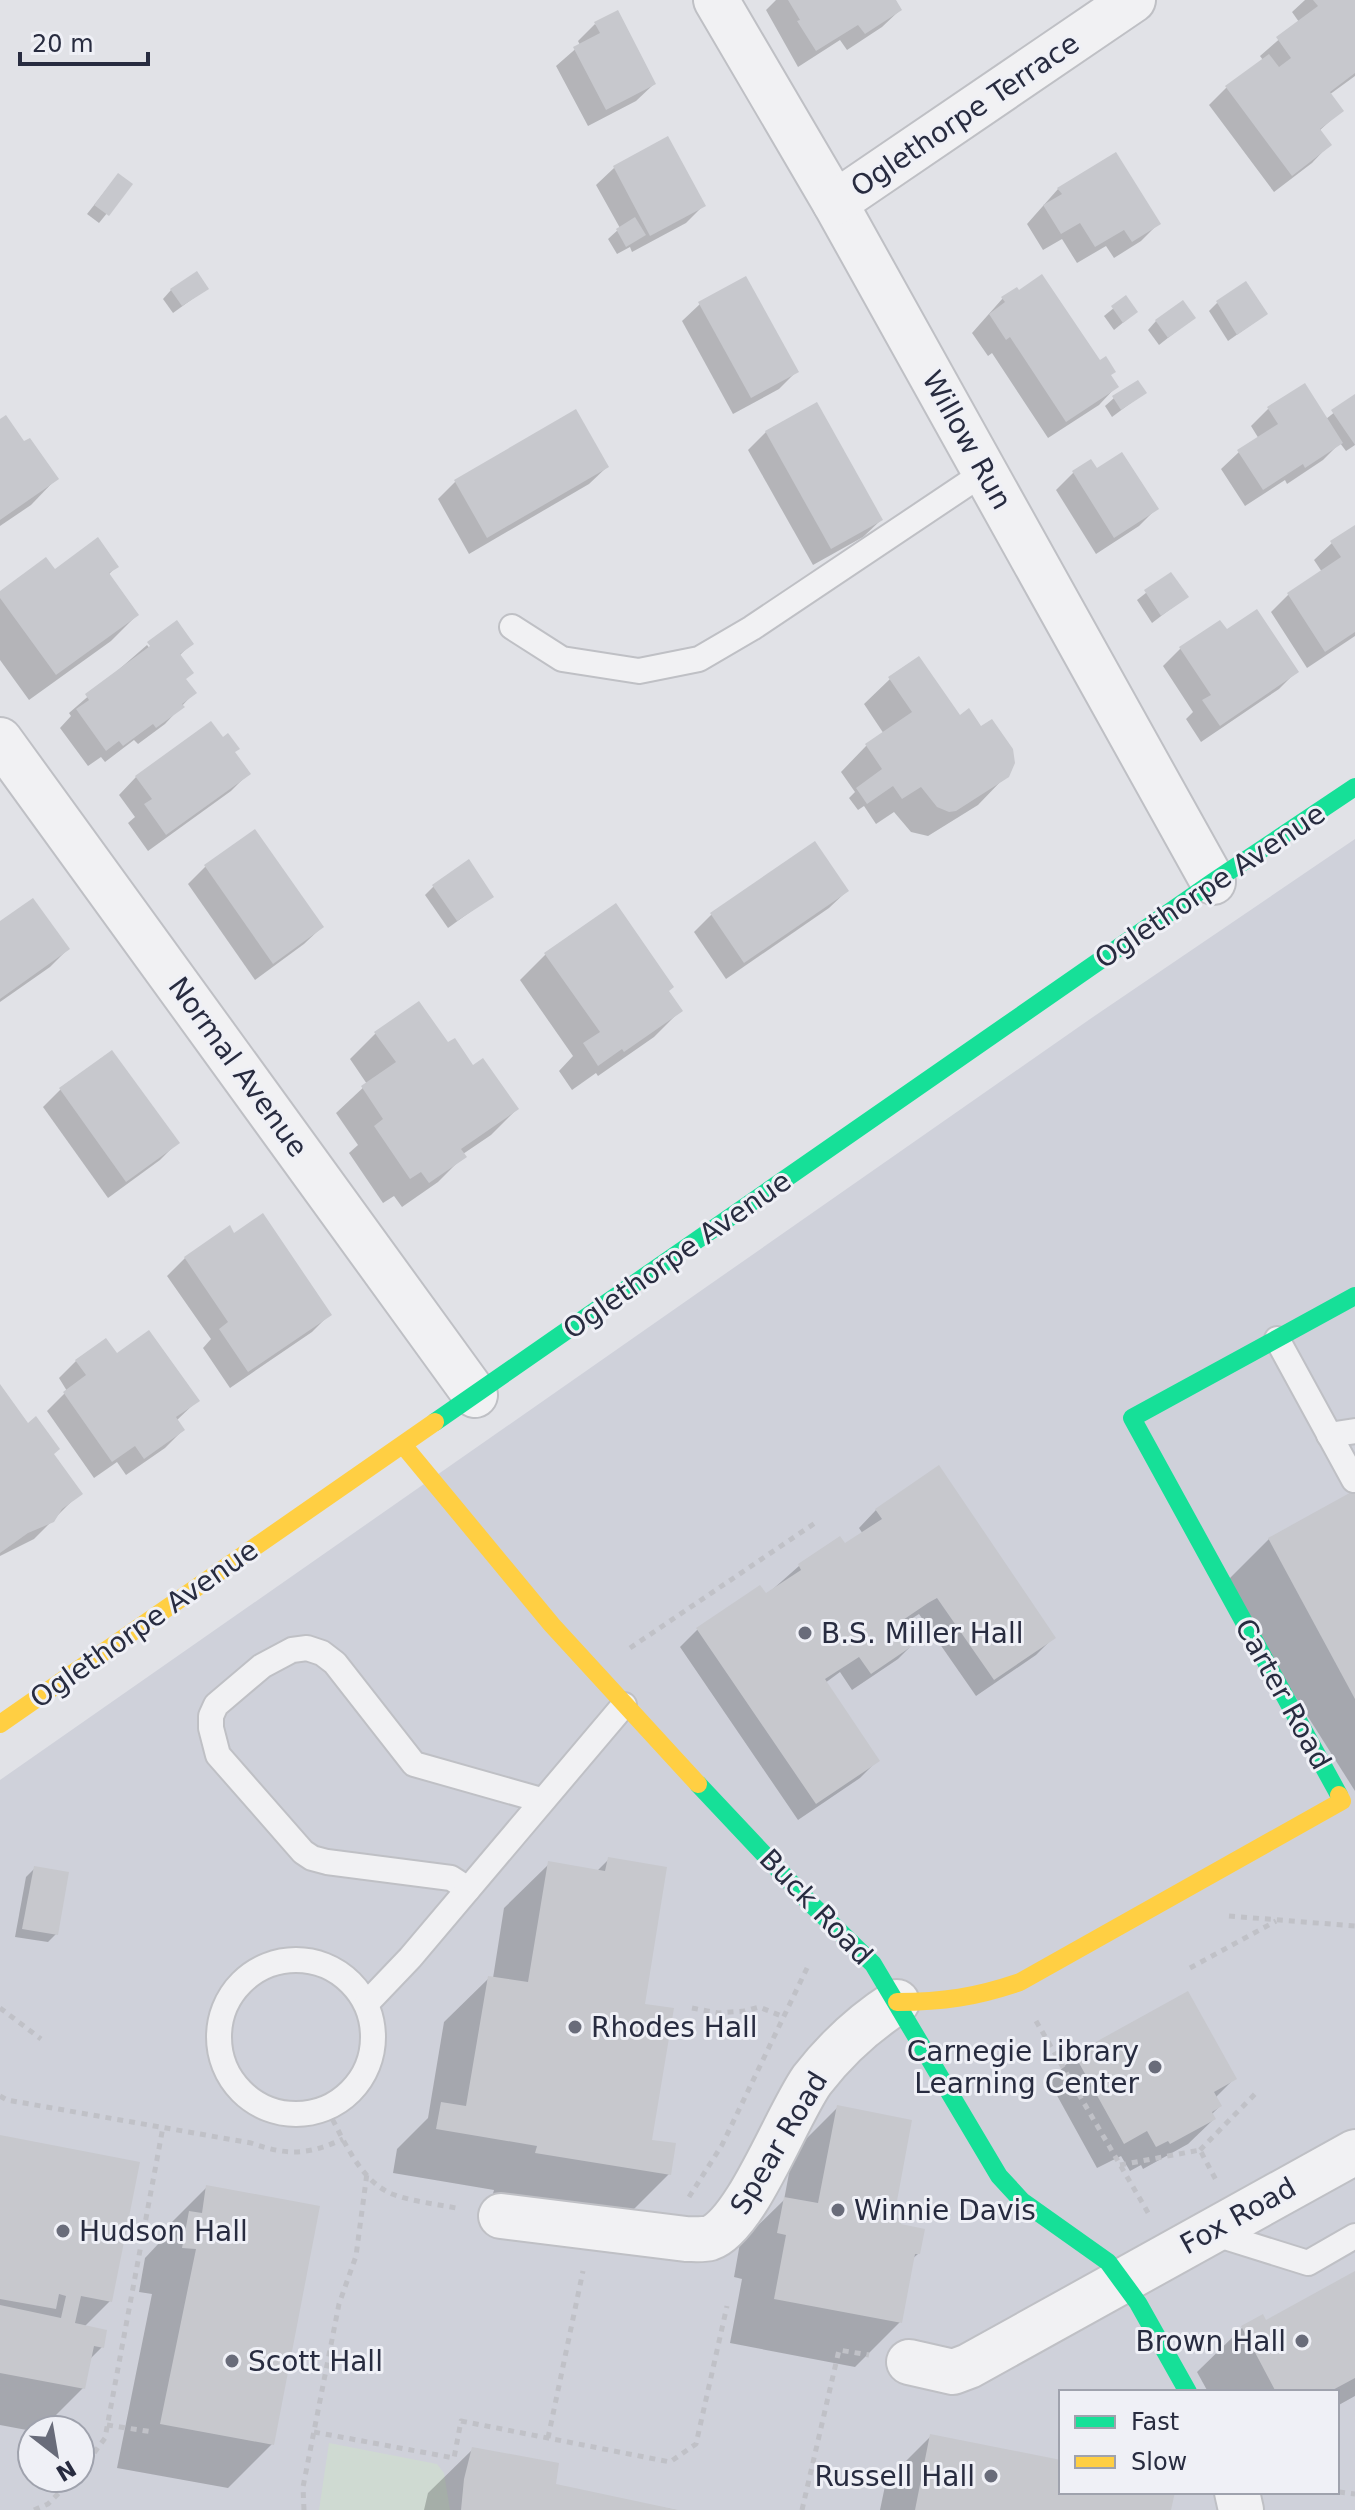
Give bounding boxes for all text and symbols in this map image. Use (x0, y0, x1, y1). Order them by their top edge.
scale bar (20, 16, 148, 66)
street label: Oglethorpe Terrace (845, 26, 1085, 204)
text: 20 m (32, 30, 94, 58)
street label: Willow Run (915, 365, 1019, 515)
street label: Oglethorpe Avenue (1089, 797, 1331, 975)
street label: Normal Avenue (162, 971, 314, 1163)
street label: Oglethorpe Avenue (557, 1164, 797, 1346)
street label: Oglethorpe Avenue (24, 1533, 264, 1715)
street label: Carter Road (1228, 1613, 1338, 1775)
place label: B.S. Miller Hall (821, 1617, 1024, 1650)
marker: B.S. Miller Hall (796, 1624, 814, 1642)
street label: Buck Road (753, 1842, 879, 1972)
place label: Rhodes Hall (591, 2011, 758, 2044)
marker: Rhodes Hall (566, 2018, 584, 2036)
place label: Carnegie Library Learning Center (907, 2035, 1139, 2100)
marker: Carnegie Library Learning Center (1146, 2058, 1164, 2076)
street label: Spear Road (723, 2066, 835, 2220)
street label: Fox Road (1174, 2171, 1302, 2261)
place label: Winnie Davis (854, 2194, 1036, 2227)
marker: Winnie Davis (829, 2201, 847, 2219)
place label: Hudson Hall (79, 2215, 248, 2248)
marker: Hudson Hall (54, 2222, 72, 2240)
place label: Brown Hall (1135, 2325, 1286, 2358)
marker: Brown Hall (1293, 2332, 1311, 2350)
place label: Scott Hall (248, 2345, 383, 2378)
marker: Scott Hall (223, 2352, 241, 2370)
legend (1059, 2390, 1339, 2494)
text: Fast (1131, 2408, 1179, 2436)
north arrow (16, 2414, 96, 2494)
text: Slow (1131, 2448, 1187, 2476)
text: N (52, 2455, 80, 2486)
place label: Russell Hall (814, 2460, 975, 2493)
marker: Russell Hall (982, 2467, 1000, 2485)

